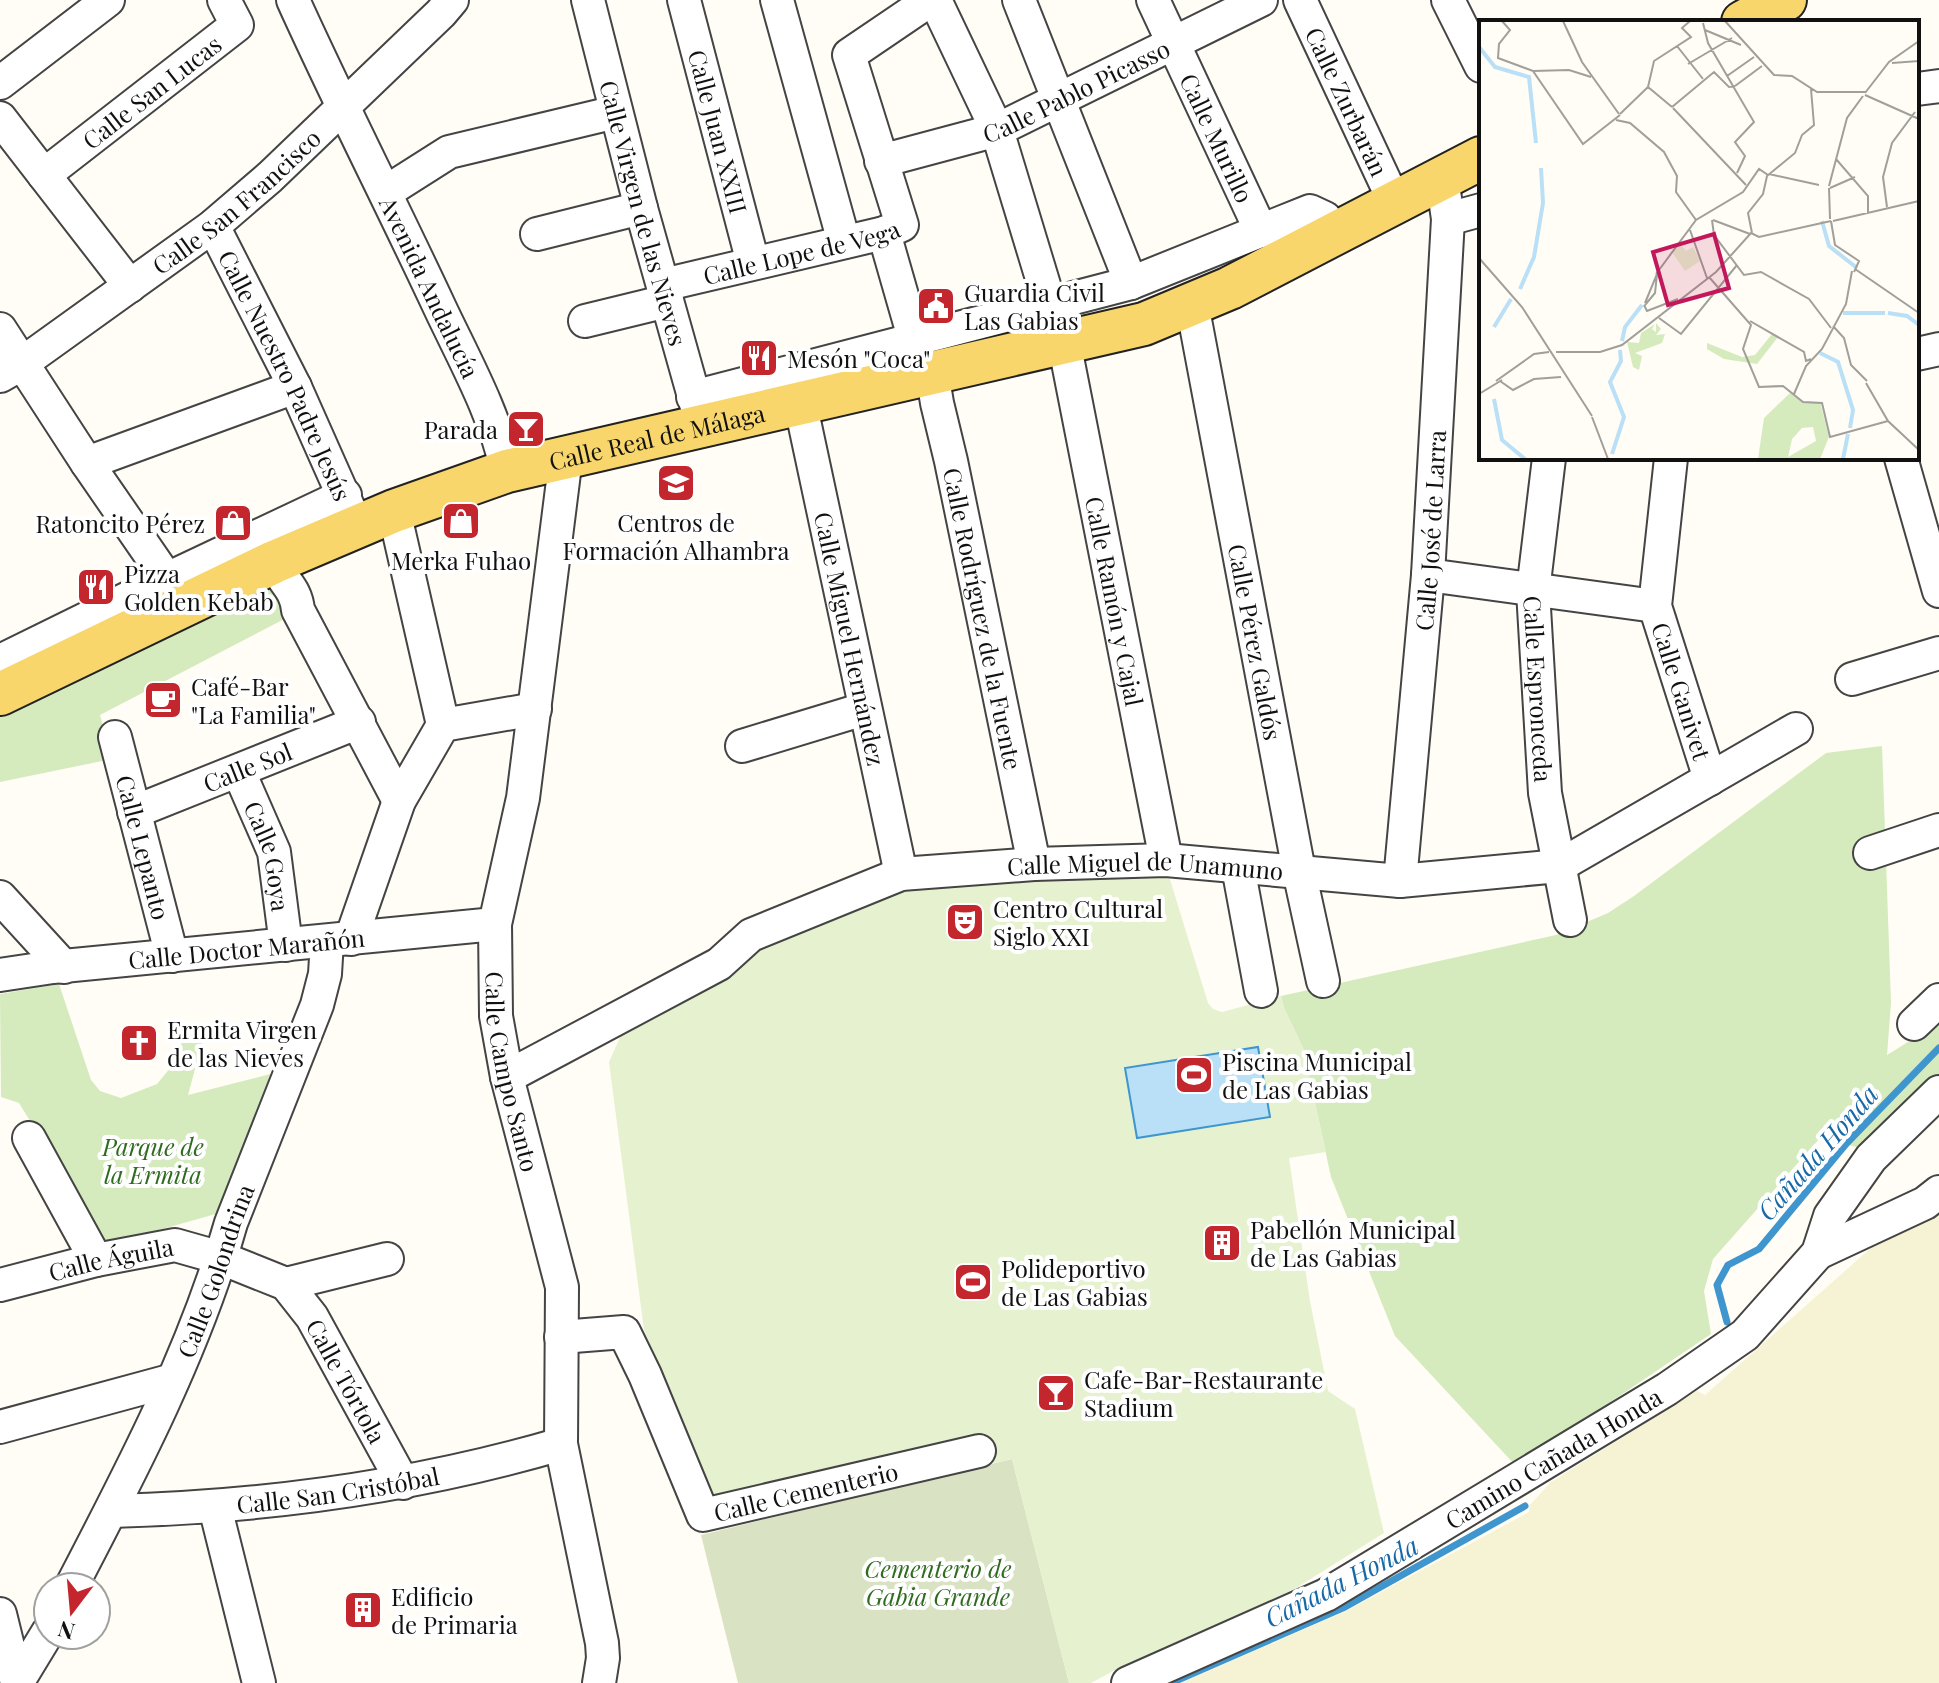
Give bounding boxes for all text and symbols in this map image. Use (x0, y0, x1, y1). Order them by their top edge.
inset map (1479, 20, 1919, 460)
street label: Calle Zurbarán (1299, 22, 1396, 181)
street label: Calle San Lucas (75, 27, 227, 156)
street label: Calle Pablo Picasso (979, 32, 1175, 149)
street label: Calle Juan XXIII (682, 46, 755, 217)
street label: Calle Murillo (1173, 68, 1261, 207)
street label: Calle Virgen de las Nieves (593, 77, 695, 349)
street label: Calle San Francisco (145, 122, 327, 281)
street label: Avenida Andalucía (372, 190, 487, 383)
street label: Calle Lope de Vega (700, 212, 905, 291)
street label: Calle Nuestro Padre Jesús (212, 244, 359, 506)
place label: Guardia Civil Las Gabias (964, 276, 1105, 336)
public building icon: Guardia Civil Las Gabias (915, 285, 957, 327)
restaurant icon: Mesón "Coca" (738, 337, 780, 379)
place label: Mesón "Coca" (787, 342, 930, 374)
street label: Calle Real de Málaga (546, 396, 768, 477)
bar icon: Parada (505, 408, 547, 450)
place label: Parada (424, 413, 498, 445)
street label: Calle José de Larra (1407, 429, 1452, 632)
school or university icon: Centros de Formación Alhambra (655, 462, 697, 504)
street label: Calle Rodríguez de la Fuente (937, 465, 1030, 772)
street label: Calle Ramón y Cajal (1079, 493, 1151, 709)
shop icon: Merka Fuhao (440, 500, 482, 542)
shop icon: Ratoncito Pérez (212, 502, 254, 544)
place label: Centros de Formación Alhambra (562, 506, 790, 566)
place label: Ratoncito Pérez (36, 507, 205, 539)
street label: Calle Miguel Hernández (808, 509, 893, 768)
street label: Calle Pérez Galdós (1222, 541, 1290, 743)
place label: Merka Fuhao (391, 544, 531, 576)
place label: Pizza Golden Kebab (124, 557, 274, 617)
restaurant icon: Pizza Golden Kebab (75, 566, 117, 608)
street label: Calle Espronceda (1517, 595, 1560, 783)
street label: Calle Ganivet (1645, 618, 1719, 764)
place label: Café-Bar "La Familia" (191, 670, 316, 730)
cafe icon: Café-Bar "La Familia" (142, 679, 184, 721)
street label: Calle Sol (198, 735, 296, 799)
street label: Calle Lepanto (110, 772, 178, 923)
street label: Calle Goya (238, 796, 298, 913)
street label: Calle Miguel de Unamuno (1006, 844, 1285, 886)
place label: Centro Cultural Siglo XXI (993, 892, 1163, 952)
theatre icon: Centro Cultural Siglo XXI (944, 901, 986, 943)
street label: Calle Doctor Marañón (127, 921, 366, 976)
street label: Calle Campo Santo (480, 971, 547, 1175)
place label: Ermita Virgen de las Nieves (167, 1013, 317, 1073)
church icon: Ermita Virgen de las Nieves (118, 1022, 160, 1064)
place label: Piscina Municipal de Las Gabias (1222, 1045, 1412, 1105)
sports icon: Piscina Municipal de Las Gabias (1173, 1054, 1215, 1096)
water label: Cañada Honda (1749, 1077, 1885, 1227)
park label: Parque de la Ermita (101, 1130, 204, 1190)
street label: Calle Golondrina (169, 1179, 261, 1362)
place label: Pabellón Municipal de Las Gabias (1250, 1213, 1456, 1273)
building icon: Pabellón Municipal de Las Gabias (1201, 1222, 1243, 1264)
street label: Calle Águila (45, 1230, 176, 1288)
place label: Polideportivo de Las Gabias (1001, 1252, 1148, 1312)
sports icon: Polideportivo de Las Gabias (952, 1261, 994, 1303)
street label: Calle Tórtola (300, 1313, 394, 1449)
place label: Cafe-Bar-Restaurante Stadium (1084, 1363, 1323, 1423)
bar icon: Cafe-Bar-Restaurante Stadium (1035, 1372, 1077, 1414)
street label: Camino Cañada Honda (1439, 1380, 1667, 1536)
street label: Calle Cementerio (710, 1454, 901, 1528)
street label: Calle San Cristóbal (235, 1459, 442, 1520)
water label: Cañada Honda (1258, 1527, 1424, 1635)
park label: Cementerio de Gabia Grande (865, 1552, 1011, 1612)
north arrow (32, 1571, 112, 1651)
place label: Edificio de Primaria (391, 1580, 518, 1640)
building icon: Edificio de Primaria (342, 1589, 384, 1631)
text: N (54, 1615, 78, 1648)

